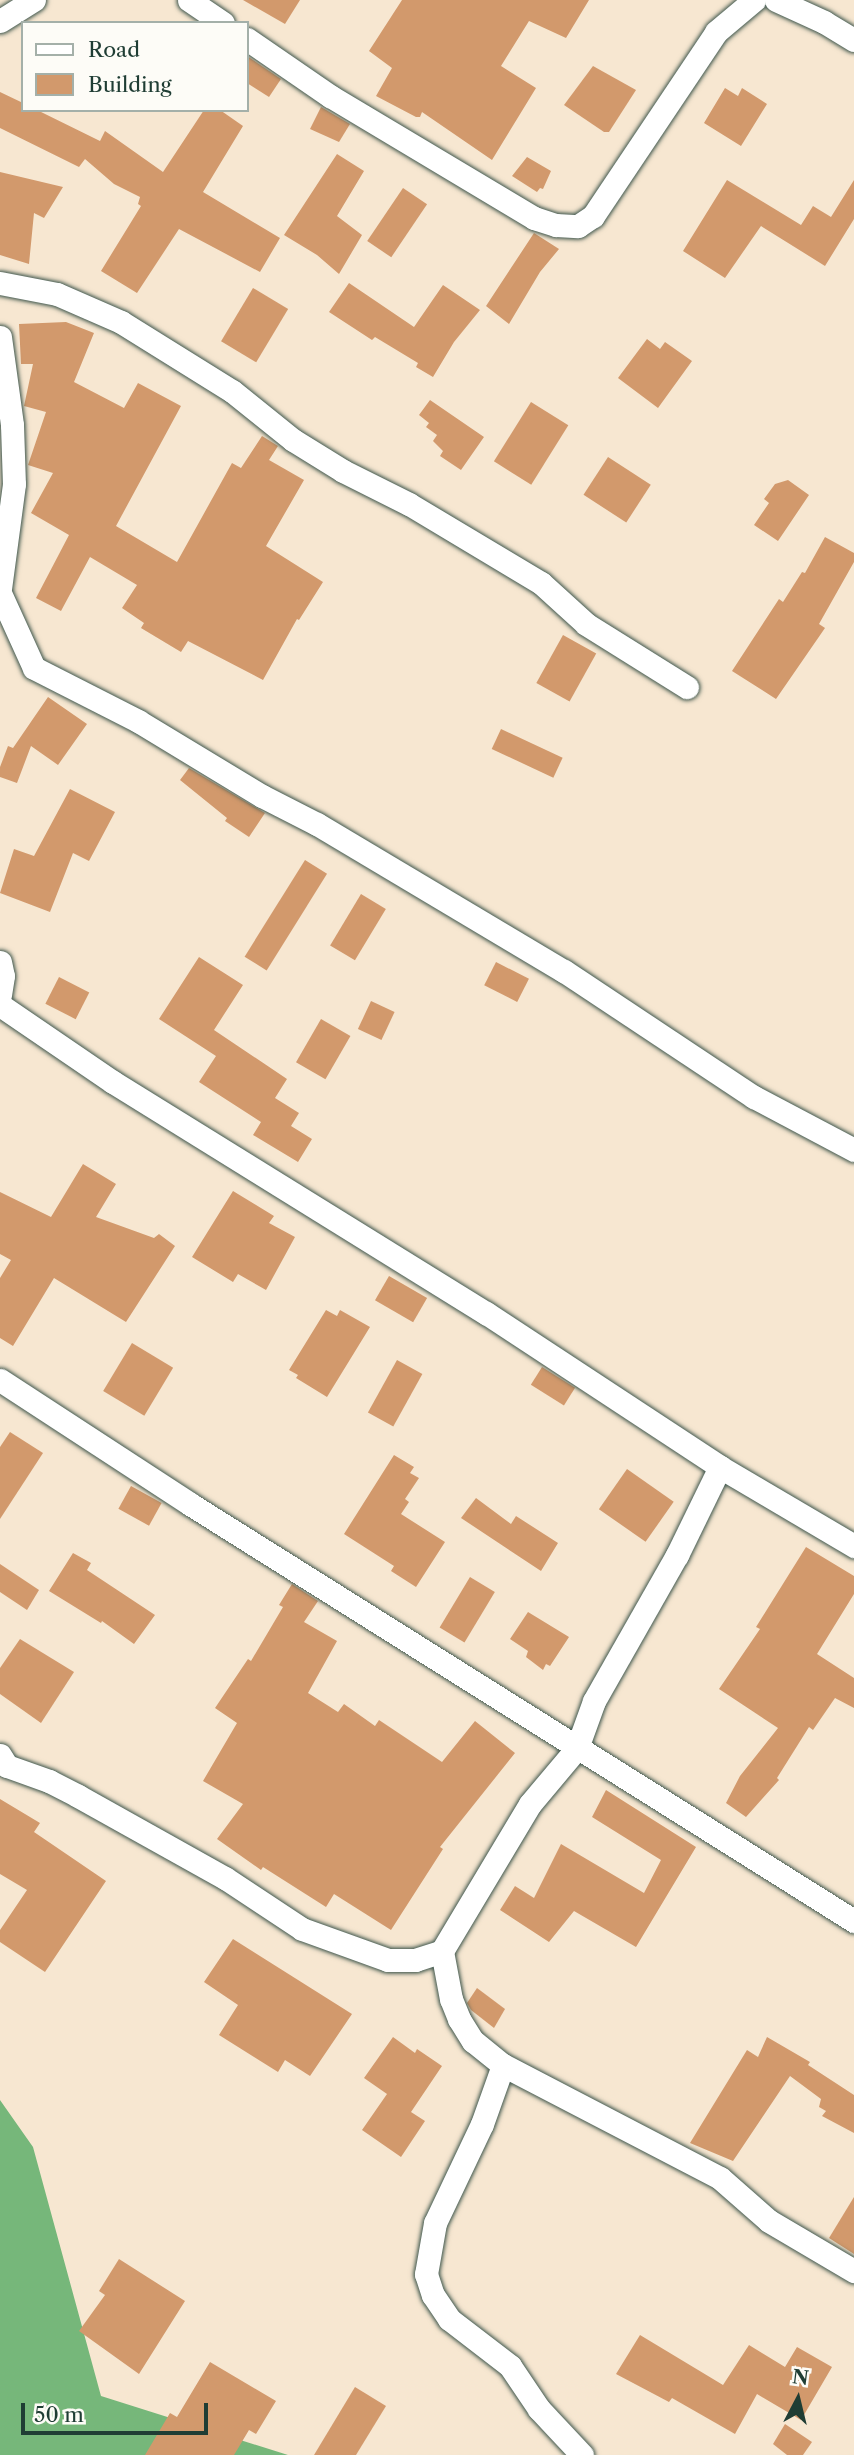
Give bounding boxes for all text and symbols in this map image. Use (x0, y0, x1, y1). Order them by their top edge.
legend (21, 21, 248, 112)
text: Road (88, 37, 140, 62)
text: Building (88, 72, 172, 97)
north arrow (763, 2364, 833, 2434)
text: N (791, 2365, 810, 2390)
scale bar (24, 2388, 212, 2432)
text: 50 m (34, 2402, 84, 2427)

